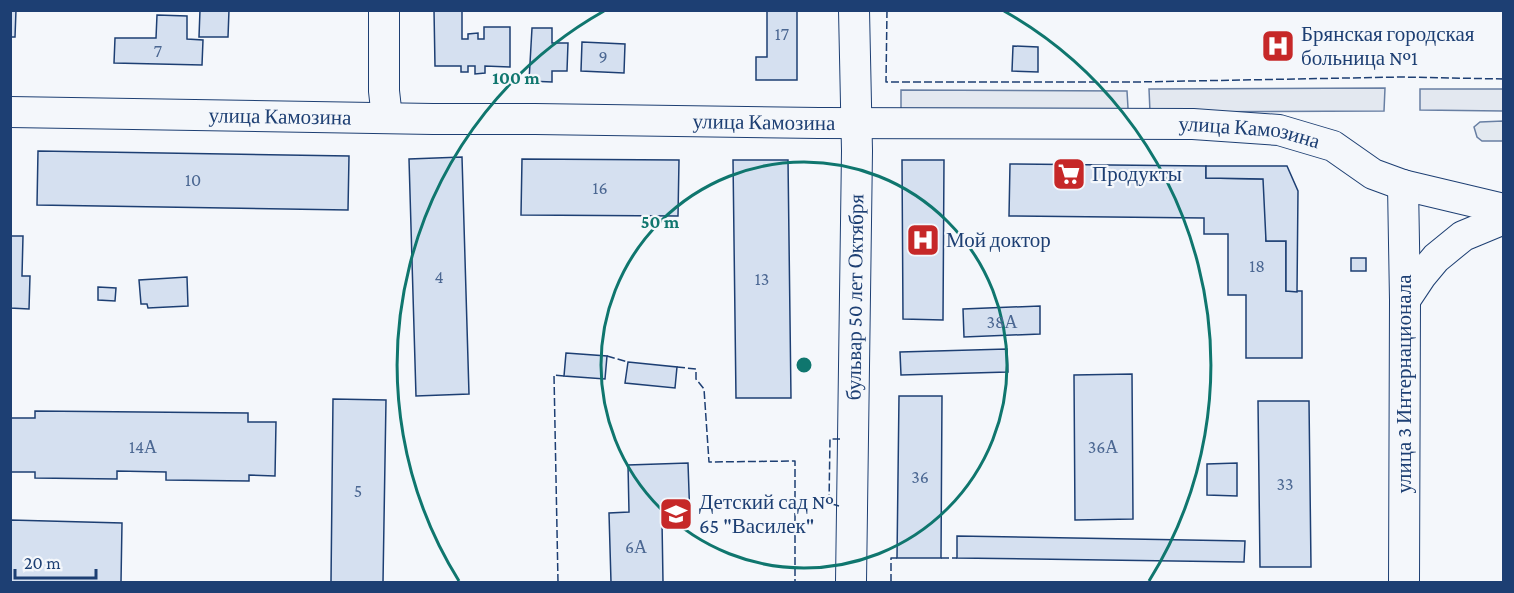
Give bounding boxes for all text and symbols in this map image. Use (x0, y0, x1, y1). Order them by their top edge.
place label: Брянская городская больница №1 (1301, 22, 1475, 70)
house number: 17 (775, 24, 789, 44)
hospital icon: Брянская городская больница №1 (1260, 28, 1296, 64)
house number: 7 (154, 41, 162, 61)
house number: 9 (598, 47, 608, 67)
text: 100 m (492, 68, 540, 88)
street label: улица Камозина (208, 103, 352, 130)
street label: улица Камозина (692, 109, 836, 135)
street label: улица Камозина (1178, 112, 1323, 154)
supermarket icon: Продукты (1051, 156, 1087, 192)
place label: Продукты (1092, 162, 1182, 186)
house number: 10 (185, 170, 201, 190)
house number: 16 (592, 178, 608, 198)
street label: бульвар 50 лет Октября (842, 193, 868, 400)
text: 50 m (641, 212, 680, 232)
hospital icon: Мой доктор (905, 222, 941, 258)
place label: Мой доктор (946, 228, 1051, 252)
house number: 18 (1249, 256, 1265, 276)
house number: 4 (434, 267, 444, 287)
house number: 13 (755, 269, 769, 289)
street label: улица 3 Интернационала (1392, 274, 1416, 494)
house number: 38А (986, 312, 1018, 332)
centre of rings (794, 355, 814, 375)
house number: 14А (129, 437, 157, 457)
house number: 36А (1088, 437, 1118, 457)
house number: 36 (911, 467, 929, 487)
house number: 33 (1277, 474, 1294, 494)
house number: 5 (354, 481, 362, 501)
place label: Детский сад № 65 "Василек" (699, 490, 834, 538)
school or university icon: Детский сад № 65 "Василек" (658, 496, 694, 532)
house number: 6А (625, 537, 647, 557)
scale bar (15, 542, 96, 580)
text: 20 m (24, 553, 61, 573)

